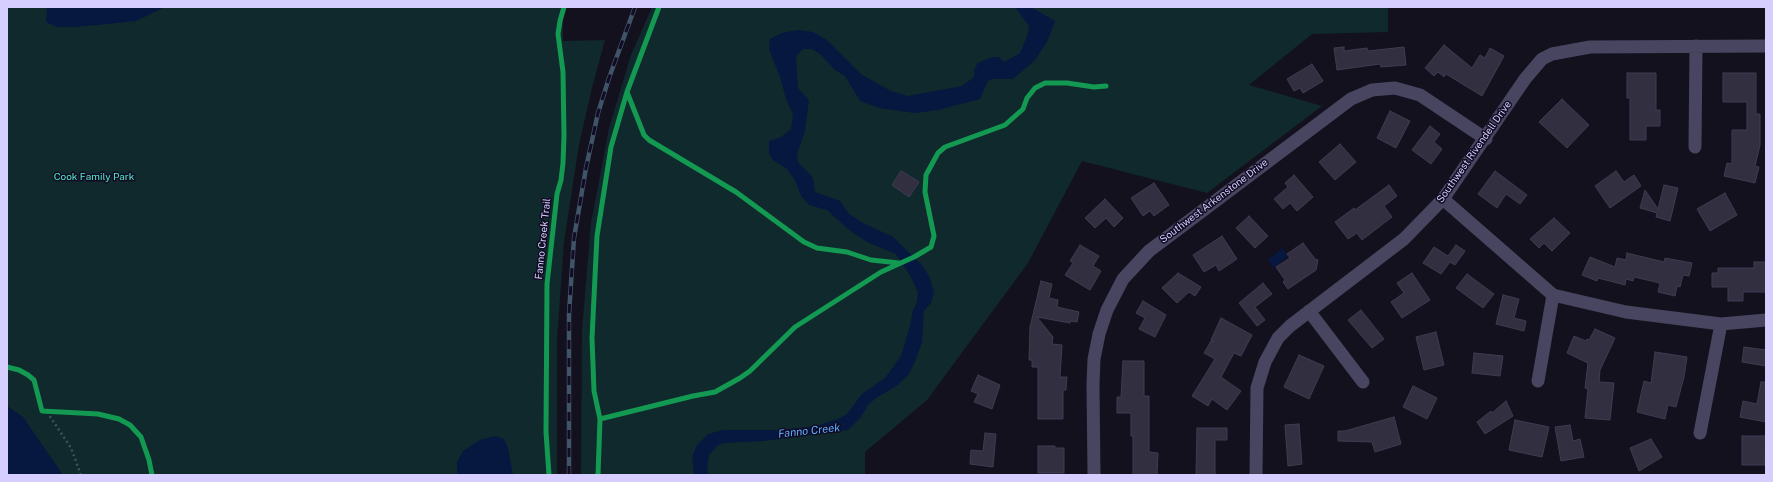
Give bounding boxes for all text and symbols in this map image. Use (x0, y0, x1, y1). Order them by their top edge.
street label: Southwest Rivendell Drive (1434, 99, 1514, 205)
street label: Southwest Arkenstone Drive (1158, 156, 1270, 246)
park label: Cook Family Park (54, 171, 134, 183)
street label: Fanno Creek Trail (533, 198, 553, 280)
water label: Fanno Creek (777, 421, 841, 441)

